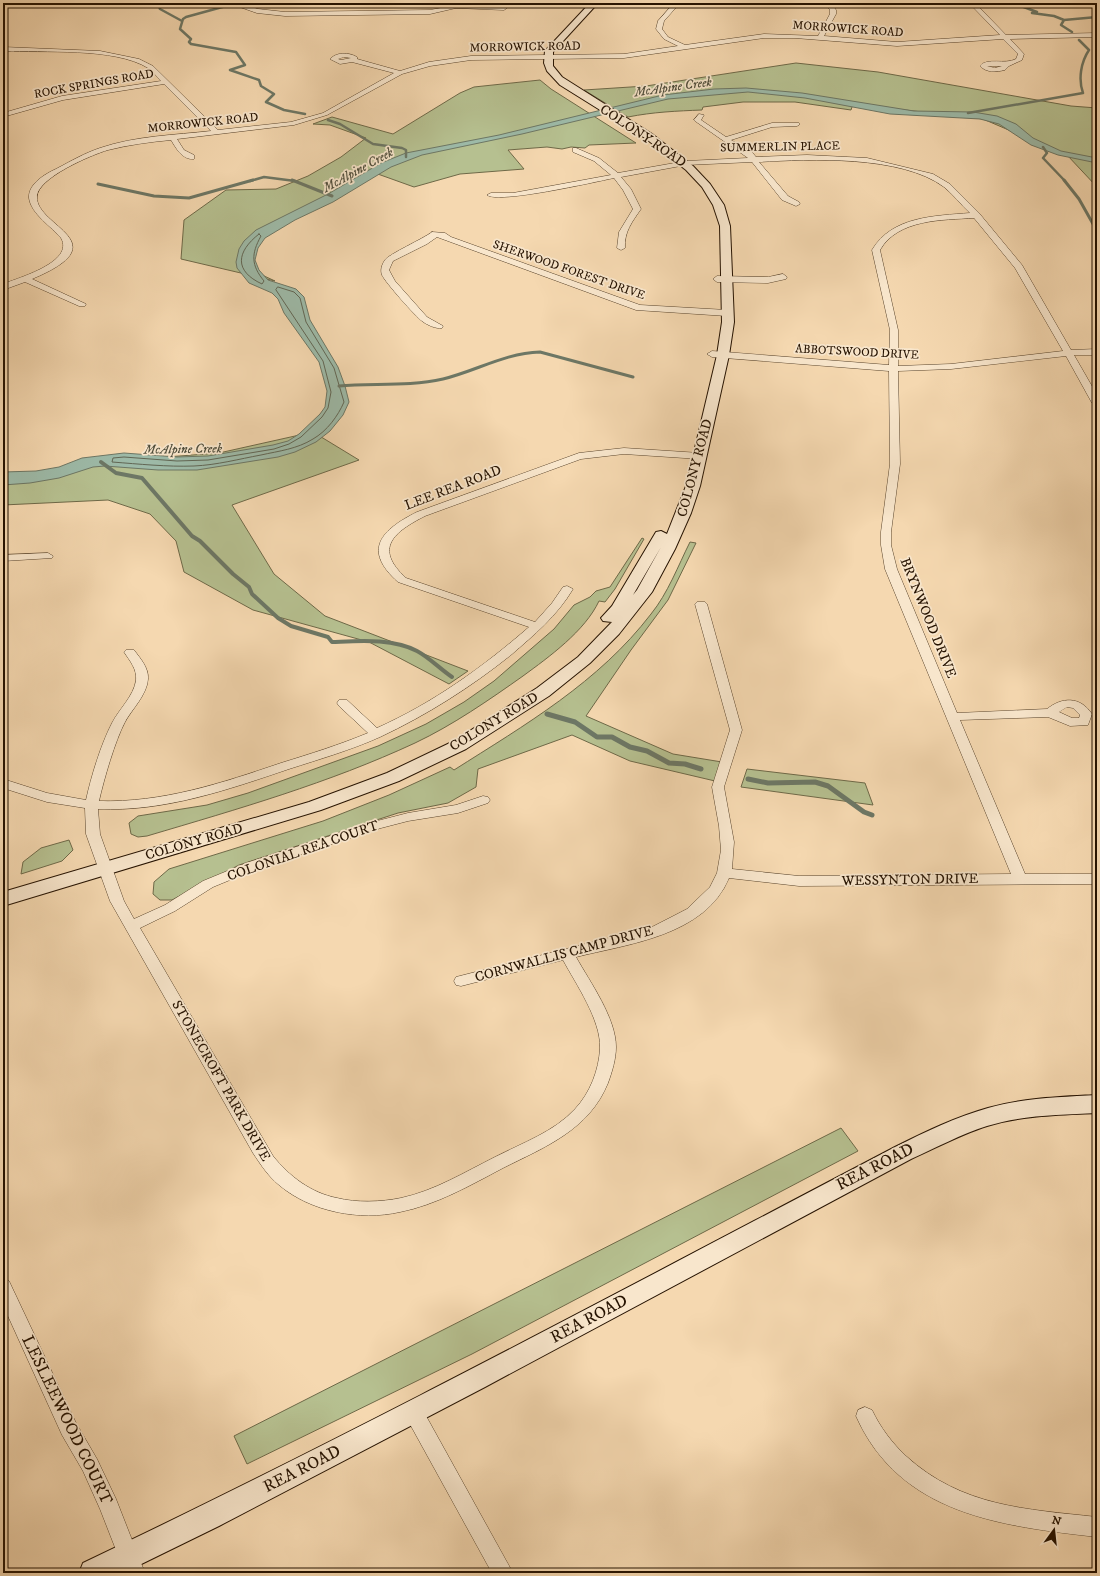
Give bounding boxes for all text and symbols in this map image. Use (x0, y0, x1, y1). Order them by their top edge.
street label: MORROWICK ROAD (792, 18, 904, 40)
street label: MORROWICK ROAD (469, 39, 581, 55)
street label: ROCK SPRINGS ROAD (33, 66, 155, 102)
water label: McAlpine Creek (632, 74, 713, 100)
street label: COLONY ROAD (596, 100, 690, 172)
street label: MORROWICK ROAD (147, 110, 259, 136)
street label: SUMMERLIN PLACE (720, 138, 841, 156)
water label: McAlpine Creek (319, 144, 396, 196)
street label: SHERWOOD FOREST DRIVE (491, 237, 647, 303)
street label: ABBOTSWOOD DRIVE (795, 341, 920, 363)
street label: COLONY ROAD (673, 417, 717, 519)
water label: McAlpine Creek (143, 440, 223, 458)
street label: LEE REA ROAD (402, 461, 504, 515)
street label: BRYNWOOD DRIVE (896, 555, 960, 681)
street label: COLONY ROAD (446, 688, 542, 756)
street label: COLONIAL REA COURT (225, 816, 382, 885)
street label: COLONY ROAD (143, 819, 245, 865)
street label: WESSYNTON DRIVE (840, 870, 979, 890)
street label: CORNWALLIS CAMP DRIVE (473, 922, 655, 986)
street label: STONECROFT PARK DRIVE (168, 997, 275, 1165)
street label: REA ROAD (832, 1138, 918, 1196)
street label: REA ROAD (547, 1289, 631, 1349)
street label: LESLEEWOOD COURT (16, 1332, 118, 1508)
street label: REA ROAD (259, 1440, 345, 1498)
north arrow (1034, 1510, 1074, 1550)
text: N (1050, 1513, 1063, 1529)

